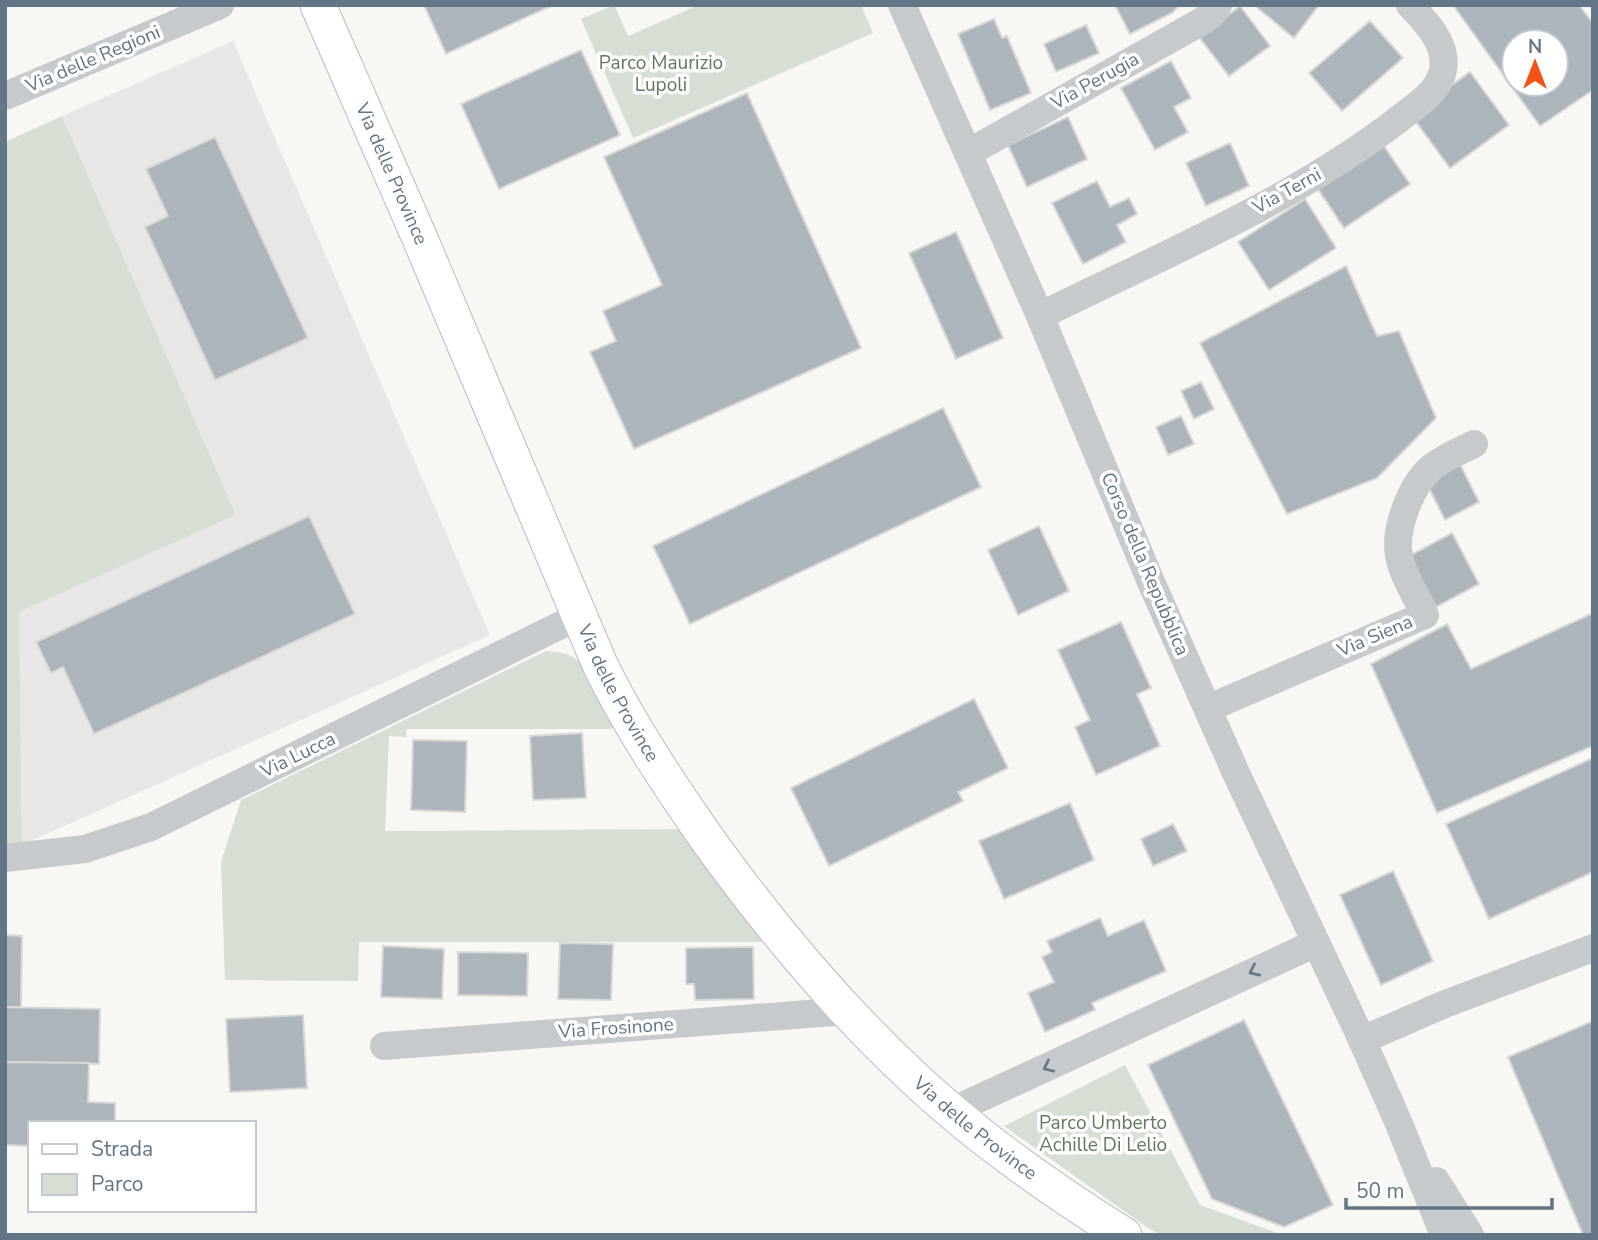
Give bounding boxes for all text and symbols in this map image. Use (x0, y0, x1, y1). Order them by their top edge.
street label: Via delle Regioni (21, 19, 164, 99)
north arrow (1500, 28, 1570, 98)
text: N (1528, 34, 1542, 60)
street label: Via Perugia (1045, 46, 1144, 116)
park label: Parco Maurizio Lupoli (599, 50, 723, 98)
street label: Via delle Province (349, 98, 434, 249)
street label: Via Terni (1247, 162, 1326, 221)
street label: Corso della Repubblica (1095, 468, 1195, 660)
street label: Via Siena (1332, 608, 1417, 664)
street label: Via delle Province (571, 619, 665, 767)
street label: Via Lucca (255, 726, 340, 785)
one-way arrow (1249, 963, 1261, 977)
street label: Via Frosinone (556, 1011, 675, 1045)
one-way arrow (1043, 1059, 1055, 1073)
street label: Via delle Province (906, 1070, 1042, 1186)
park label: Parco Umberto Achille Di Lelio (1039, 1110, 1167, 1158)
legend (28, 1121, 256, 1212)
text: Strada (91, 1135, 153, 1163)
scale bar (1346, 1166, 1552, 1210)
text: Parco (91, 1170, 144, 1198)
text: 50 m (1356, 1177, 1405, 1205)

